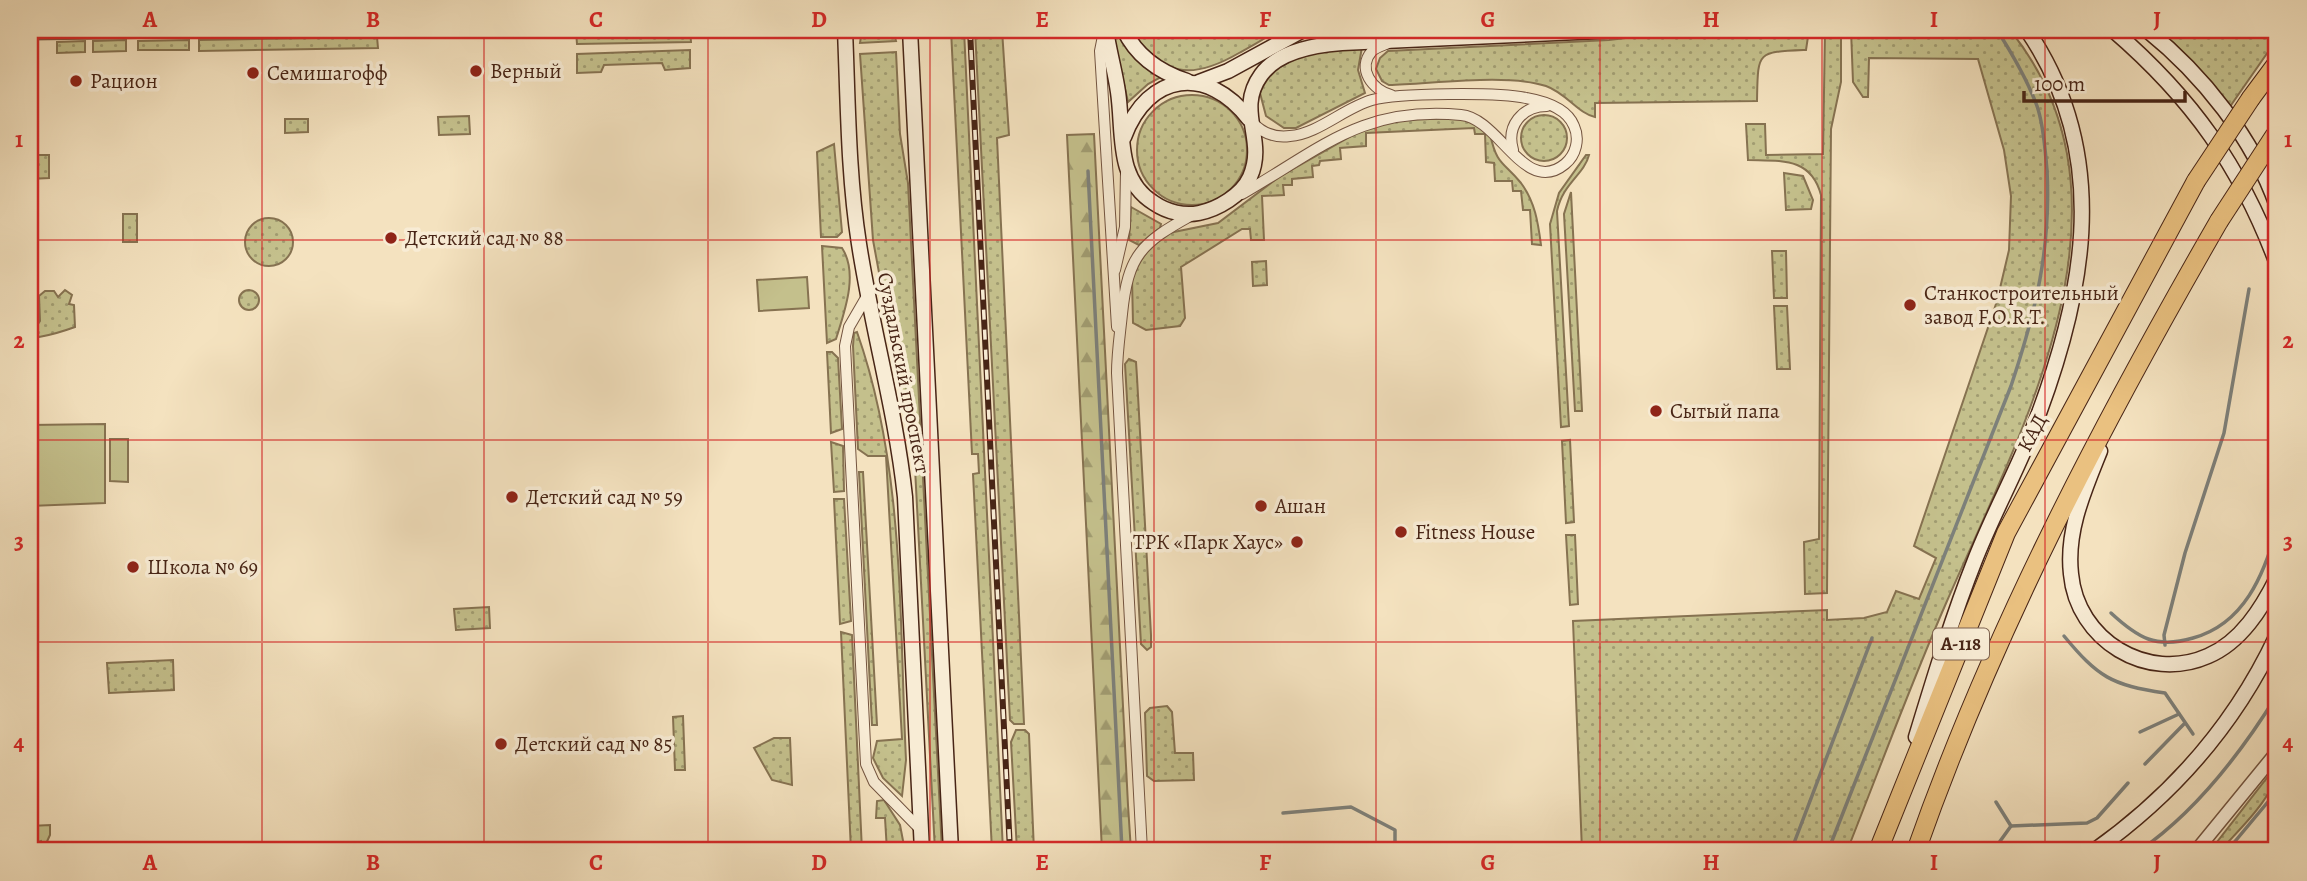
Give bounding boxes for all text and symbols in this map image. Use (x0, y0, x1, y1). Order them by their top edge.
text: A (142, 4, 158, 35)
text: B (366, 4, 380, 35)
text: C (589, 4, 603, 35)
text: D (811, 4, 827, 35)
text: E (1035, 4, 1049, 35)
text: F (1259, 4, 1272, 35)
text: G (1480, 4, 1496, 35)
text: H (1702, 4, 1720, 35)
text: I (1930, 4, 1938, 35)
text: J (2153, 4, 2161, 35)
place label: Верный (490, 57, 561, 85)
place label: Семишагофф (267, 59, 388, 87)
scale bar (2024, 60, 2184, 104)
marker: Верный (468, 63, 484, 79)
marker: Семишагофф (245, 65, 261, 81)
place label: Рацион (90, 67, 158, 95)
text: 100 m (2034, 70, 2085, 98)
marker: Рацион (68, 73, 84, 89)
text: 1 (15, 124, 23, 155)
text: 1 (2284, 124, 2292, 155)
place label: Детский сад № 88 (405, 224, 564, 252)
marker: Детский сад № 88 (383, 230, 399, 246)
street label: Суздальский проспект (871, 270, 937, 476)
place label: Станкостроительный завод F.O.R.T. (1924, 279, 2119, 331)
marker: Станкостроительный завод F.O.R.T. (1902, 297, 1918, 313)
text: 2 (13, 325, 25, 356)
text: 2 (2282, 325, 2294, 356)
place label: Сытый папа (1670, 397, 1780, 425)
marker: Сытый папа (1648, 403, 1664, 419)
street label: КАД (2010, 409, 2054, 457)
place label: Детский сад № 59 (526, 483, 683, 511)
marker: Детский сад № 59 (504, 489, 520, 505)
place label: Ашан (1274, 492, 1326, 520)
marker: Ашан (1253, 498, 1269, 514)
place label: Fitness House (1415, 518, 1535, 546)
marker: Fitness House (1393, 524, 1409, 540)
text: 3 (14, 526, 24, 557)
text: 3 (2283, 526, 2293, 557)
place label: ТРК «Парк Хаус» (1133, 528, 1283, 556)
marker: ТРК «Парк Хаус» (1289, 534, 1305, 550)
place label: Школа № 69 (147, 553, 258, 581)
marker: Школа № 69 (125, 559, 141, 575)
road number: А-118 (1933, 628, 1989, 660)
text: 4 (14, 727, 25, 758)
text: 4 (2283, 727, 2294, 758)
place label: Детский сад № 85 (515, 730, 672, 758)
marker: Детский сад № 85 (493, 736, 509, 752)
text: A (142, 847, 158, 878)
text: B (366, 847, 380, 878)
text: C (589, 847, 603, 878)
text: D (811, 847, 827, 878)
text: E (1035, 847, 1049, 878)
text: F (1259, 847, 1272, 878)
text: G (1480, 847, 1496, 878)
text: H (1702, 847, 1720, 878)
text: I (1930, 847, 1938, 878)
text: J (2153, 847, 2161, 878)

